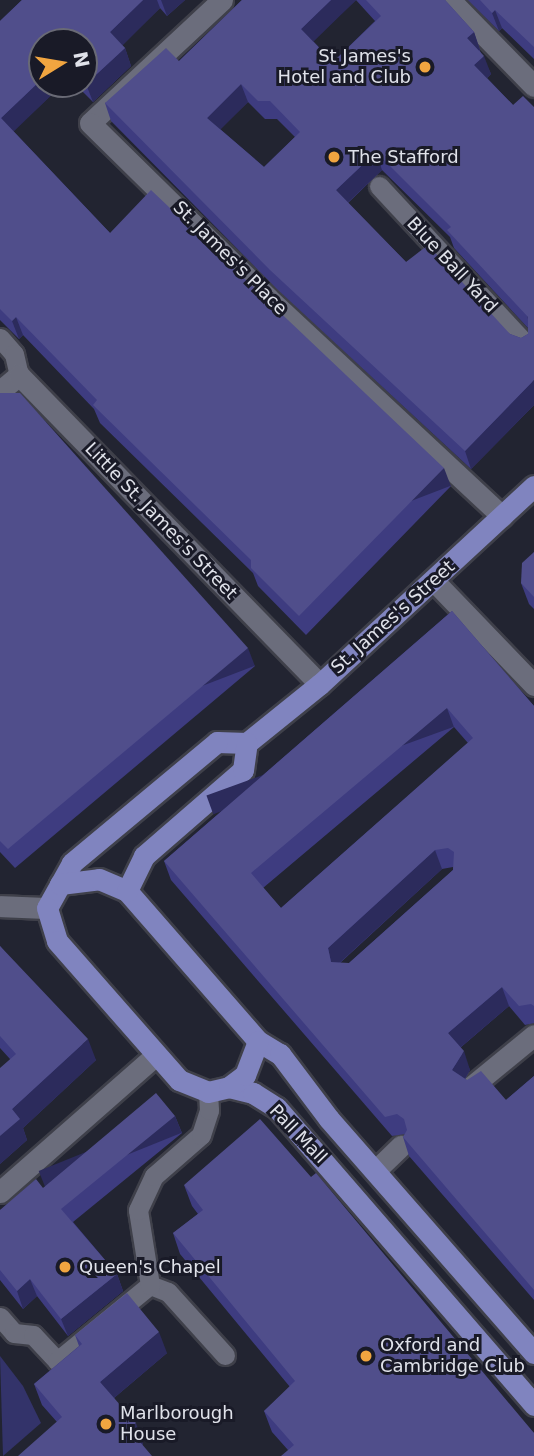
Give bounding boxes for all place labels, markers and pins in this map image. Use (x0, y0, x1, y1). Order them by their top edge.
place label: St James's Hotel and Club (278, 46, 411, 88)
marker: St James's Hotel and Club (417, 59, 433, 75)
place label: The Stafford (348, 146, 459, 168)
marker: The Stafford (326, 149, 342, 165)
place label: Queen's Chapel (79, 1256, 221, 1278)
marker: Queen's Chapel (57, 1259, 73, 1275)
place label: Oxford and Cambridge Club (380, 1335, 525, 1378)
marker: Oxford and Cambridge Club (358, 1348, 374, 1364)
place label: Marlborough House (120, 1403, 234, 1446)
marker: Marlborough House (98, 1416, 114, 1432)

